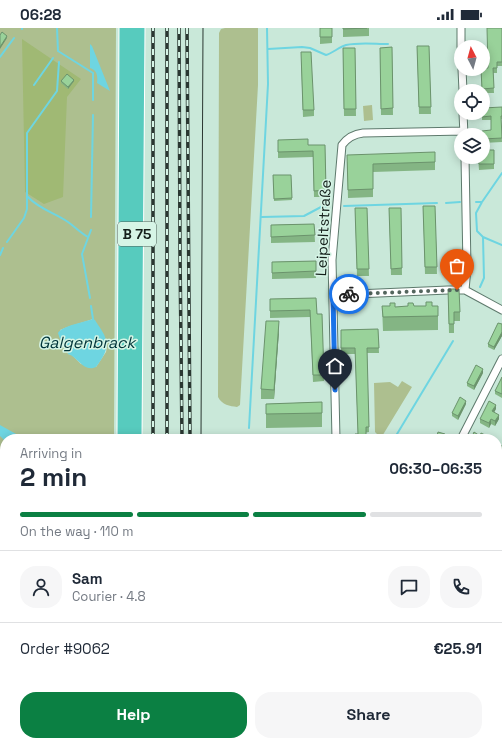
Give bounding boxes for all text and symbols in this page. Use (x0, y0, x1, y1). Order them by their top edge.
text: 06:28 (20, 5, 61, 24)
north arrow (454, 40, 490, 76)
map controls (454, 40, 490, 164)
button: locate (454, 84, 490, 120)
button: layers (454, 128, 490, 164)
street label: Leipeltstraße (311, 179, 335, 277)
road number: B 75 (118, 222, 156, 246)
pin (440, 249, 474, 290)
icon: bag (446, 255, 468, 277)
courier (329, 274, 369, 314)
icon: bike (338, 283, 360, 305)
water label: Galgenbrack (39, 332, 138, 353)
pin (318, 349, 352, 390)
icon: home (324, 355, 346, 377)
text: Arriving in (20, 445, 82, 462)
text: 06:30–06:35 (389, 459, 482, 478)
text: 2 min (20, 460, 87, 494)
text: On the way · 110 m (20, 523, 133, 540)
button: person (20, 566, 62, 608)
button: chat (388, 566, 430, 608)
button: phone (440, 566, 482, 608)
text: Sam (72, 569, 103, 588)
text: Courier · 4.8 (72, 588, 146, 605)
text: Order #9062 (20, 639, 110, 658)
text: €25.91 (433, 639, 482, 658)
button: Help (20, 692, 247, 738)
button: Share (255, 692, 482, 738)

